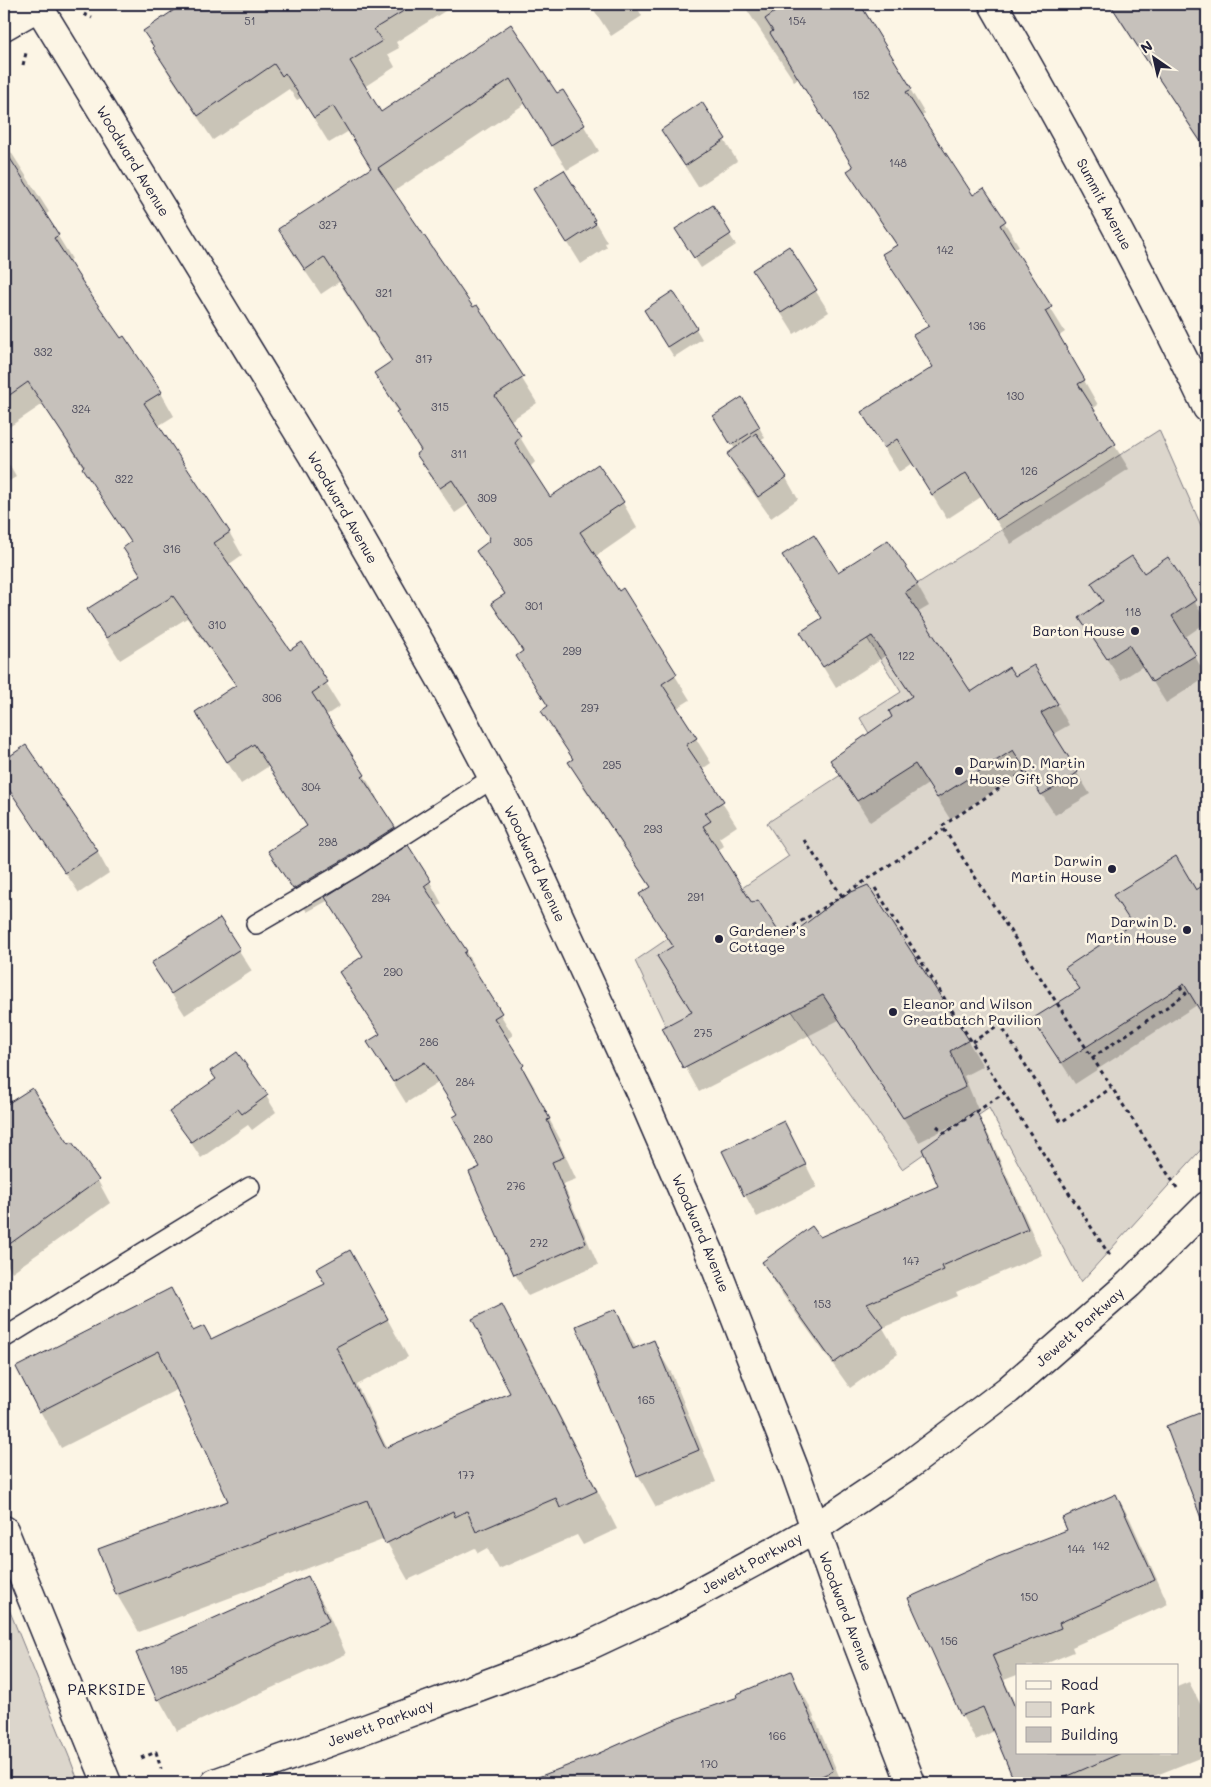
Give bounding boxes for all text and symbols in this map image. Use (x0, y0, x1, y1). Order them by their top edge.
house number: 51 (244, 13, 256, 28)
house number: 154 (788, 13, 806, 28)
north arrow (1128, 32, 1178, 82)
text: N (1137, 36, 1156, 58)
house number: 152 (852, 87, 870, 102)
street label: Woodward Avenue (92, 102, 174, 220)
house number: 148 (889, 155, 907, 170)
street label: Summit Avenue (1072, 155, 1137, 253)
house number: 327 (319, 217, 337, 232)
house number: 142 (936, 242, 954, 257)
house number: 321 (375, 285, 393, 300)
house number: 136 (968, 318, 986, 333)
house number: 332 (33, 344, 53, 359)
house number: 317 (415, 351, 433, 366)
house number: 130 (1006, 388, 1024, 403)
house number: 315 (431, 399, 449, 414)
house number: 324 (71, 401, 91, 416)
house number: 311 (451, 446, 467, 461)
street label: Woodward Avenue (303, 448, 383, 567)
house number: 126 (1020, 463, 1038, 478)
house number: 322 (115, 471, 133, 486)
house number: 309 (477, 490, 497, 505)
house number: 305 (513, 534, 533, 549)
house number: 316 (163, 541, 181, 556)
house number: 301 (525, 598, 543, 613)
house number: 118 (1125, 604, 1142, 619)
house number: 310 (208, 617, 226, 632)
place label: Barton House (1032, 621, 1125, 640)
marker: Barton House (1129, 625, 1141, 637)
house number: 299 (562, 643, 582, 658)
house number: 122 (897, 648, 915, 663)
house number: 306 (262, 690, 282, 705)
house number: 297 (581, 700, 599, 715)
place label: Darwin D. Martin House Gift Shop (969, 753, 1085, 788)
house number: 295 (602, 757, 622, 772)
marker: Darwin D. Martin House Gift Shop (953, 765, 965, 777)
house number: 304 (301, 779, 321, 794)
street label: Woodward Avenue (500, 802, 570, 925)
house number: 293 (643, 821, 663, 836)
house number: 298 (318, 834, 338, 849)
place label: Darwin Martin House (1011, 851, 1102, 886)
marker: Darwin Martin House (1106, 863, 1118, 875)
house number: 291 (687, 889, 705, 904)
house number: 294 (371, 890, 391, 905)
place label: Darwin D. Martin House (1086, 912, 1177, 947)
place label: Gardener's Cottage (729, 921, 806, 956)
marker: Darwin D. Martin House (1181, 924, 1193, 936)
marker: Gardener's Cottage (713, 933, 725, 945)
house number: 290 (383, 964, 403, 979)
place label: Eleanor and Wilson Greatbatch Pavilion (903, 994, 1041, 1029)
marker: Eleanor and Wilson Greatbatch Pavilion (887, 1006, 899, 1018)
house number: 275 (694, 1025, 712, 1040)
house number: 286 (419, 1034, 439, 1049)
house number: 284 (455, 1074, 475, 1089)
house number: 280 (473, 1131, 493, 1146)
street label: Woodward Avenue (668, 1171, 734, 1295)
house number: 276 (507, 1178, 525, 1193)
house number: 272 (530, 1235, 548, 1250)
house number: 147 (902, 1253, 920, 1268)
street label: Jewett Parkway (1031, 1283, 1128, 1371)
house number: 153 (813, 1296, 831, 1311)
house number: 165 (637, 1392, 655, 1407)
house number: 177 (457, 1467, 475, 1482)
street label: Jewett Parkway (698, 1528, 805, 1598)
house number: 142 (1092, 1538, 1110, 1553)
house number: 144 (1067, 1541, 1085, 1556)
street label: Woodward Avenue (815, 1549, 877, 1674)
house number: 150 (1020, 1589, 1038, 1604)
house number: 156 (940, 1633, 958, 1648)
house number: 195 (170, 1662, 188, 1677)
legend (1016, 1664, 1178, 1754)
text: Road (1061, 1674, 1098, 1694)
district label: PARKSIDE (68, 1679, 146, 1699)
street label: Jewett Parkway (325, 1694, 436, 1751)
text: Park (1061, 1698, 1095, 1718)
text: Building (1061, 1724, 1118, 1744)
house number: 166 (768, 1728, 786, 1743)
house number: 170 (700, 1756, 718, 1771)

